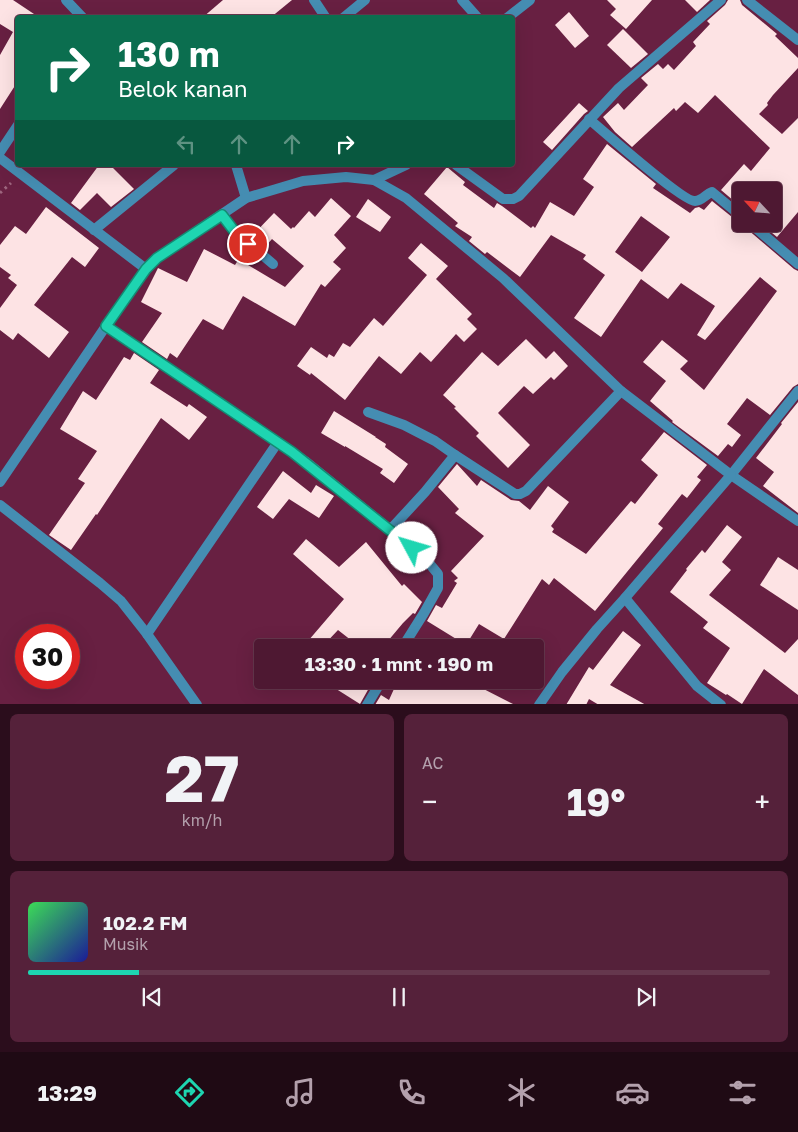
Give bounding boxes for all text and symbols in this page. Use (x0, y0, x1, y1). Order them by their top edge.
text: 130 m (118, 33, 220, 75)
icon: right (35, 35, 100, 100)
text: Belok kanan (118, 75, 248, 102)
icon: left (172, 130, 200, 158)
icon: ahead (225, 130, 253, 158)
icon: ahead (278, 130, 306, 158)
icon: right (331, 130, 359, 158)
north arrow (732, 182, 782, 232)
map controls (732, 182, 782, 232)
pin (227, 223, 269, 265)
icon: arrive (234, 230, 262, 258)
position arrow (385, 521, 437, 573)
speed limit sign: 30 (15, 624, 80, 689)
text: 13:30 · 1 mnt · 190 m (305, 652, 493, 675)
text: 27 (164, 738, 240, 816)
text: AC (422, 753, 443, 773)
text: 19° (567, 779, 625, 824)
text: − (422, 785, 437, 818)
text: + (755, 785, 770, 818)
text: km/h (182, 810, 222, 830)
text: 102.2 FM (103, 911, 187, 934)
text: Musik (103, 934, 148, 954)
icon: previous (138, 983, 166, 1011)
icon: pause (385, 983, 413, 1011)
icon: next (632, 983, 660, 1011)
icon: directions (172, 1075, 207, 1110)
icon: music (283, 1075, 318, 1110)
icon: phone (394, 1075, 429, 1110)
icon: climate (504, 1075, 539, 1110)
icon: car (615, 1075, 650, 1110)
icon: filters (725, 1075, 760, 1110)
text: 13:29 (38, 1079, 97, 1106)

